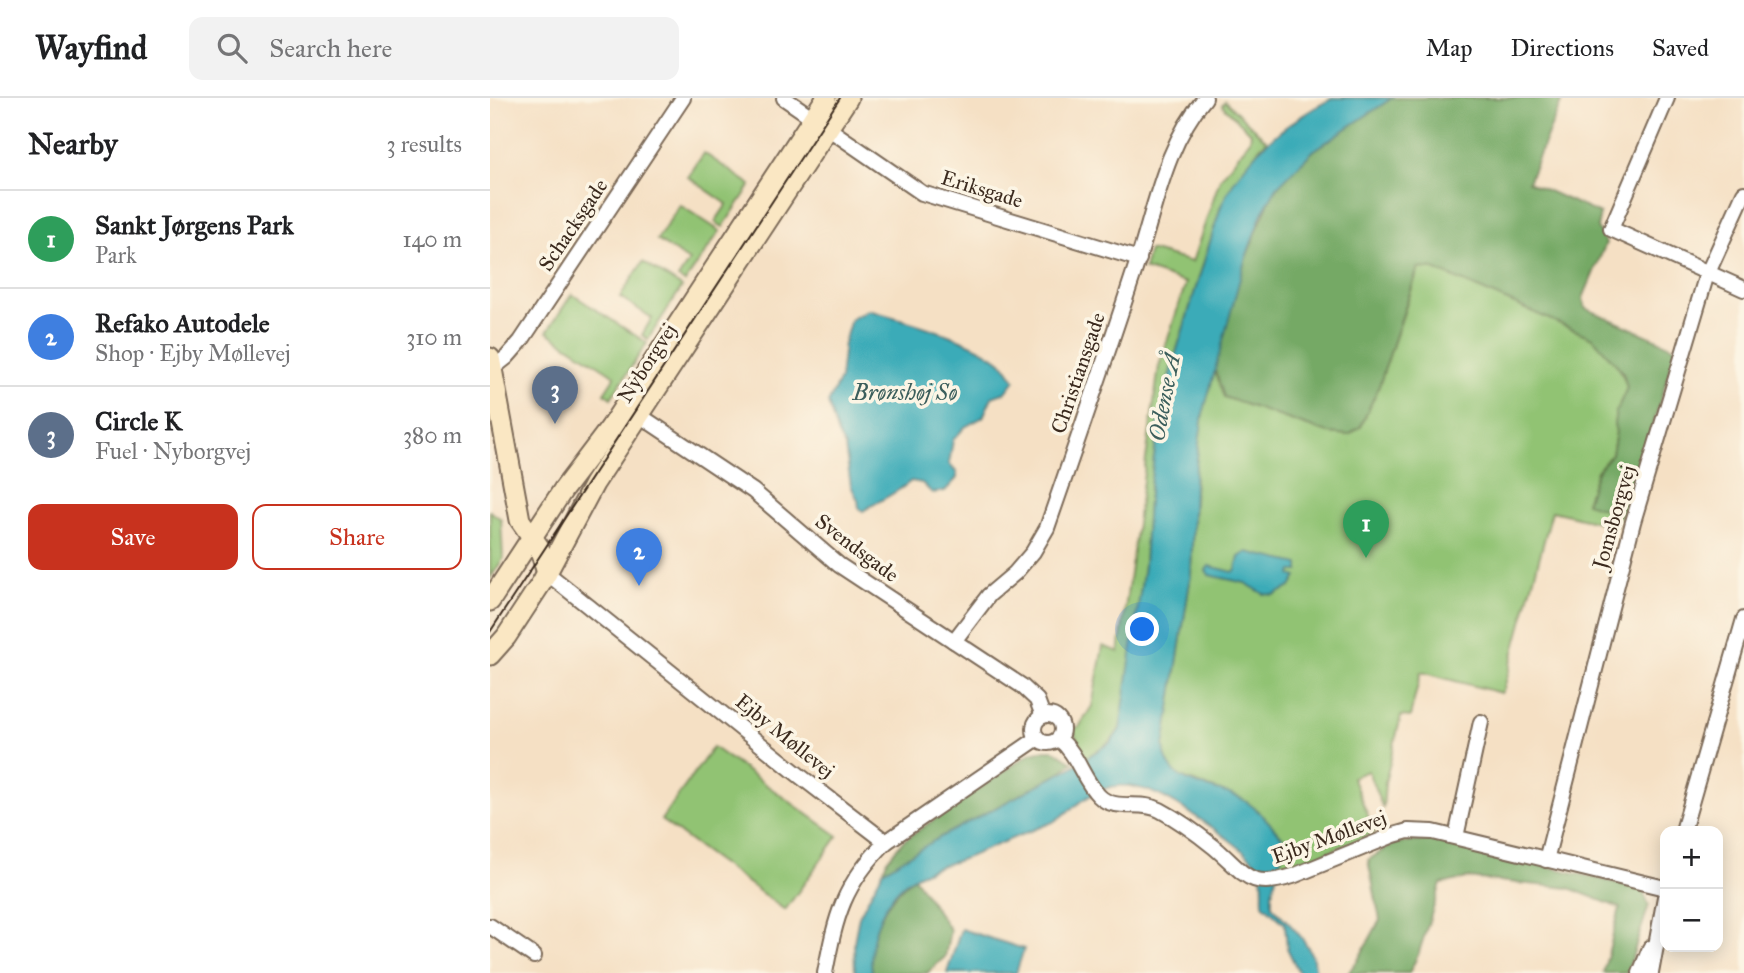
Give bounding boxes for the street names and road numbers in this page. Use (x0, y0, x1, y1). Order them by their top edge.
street label: Eriksgade (938, 164, 1026, 214)
street label: Schacksgade (533, 174, 613, 276)
street label: Christiansgade (1045, 309, 1111, 437)
street label: Nyborgvej (612, 318, 682, 408)
street label: Jomsborgvej (1586, 462, 1641, 574)
street label: Svendsgade (810, 508, 904, 588)
street label: Ejby Møllevej (730, 688, 840, 784)
street label: Ejby Møllevej (1268, 804, 1390, 870)

